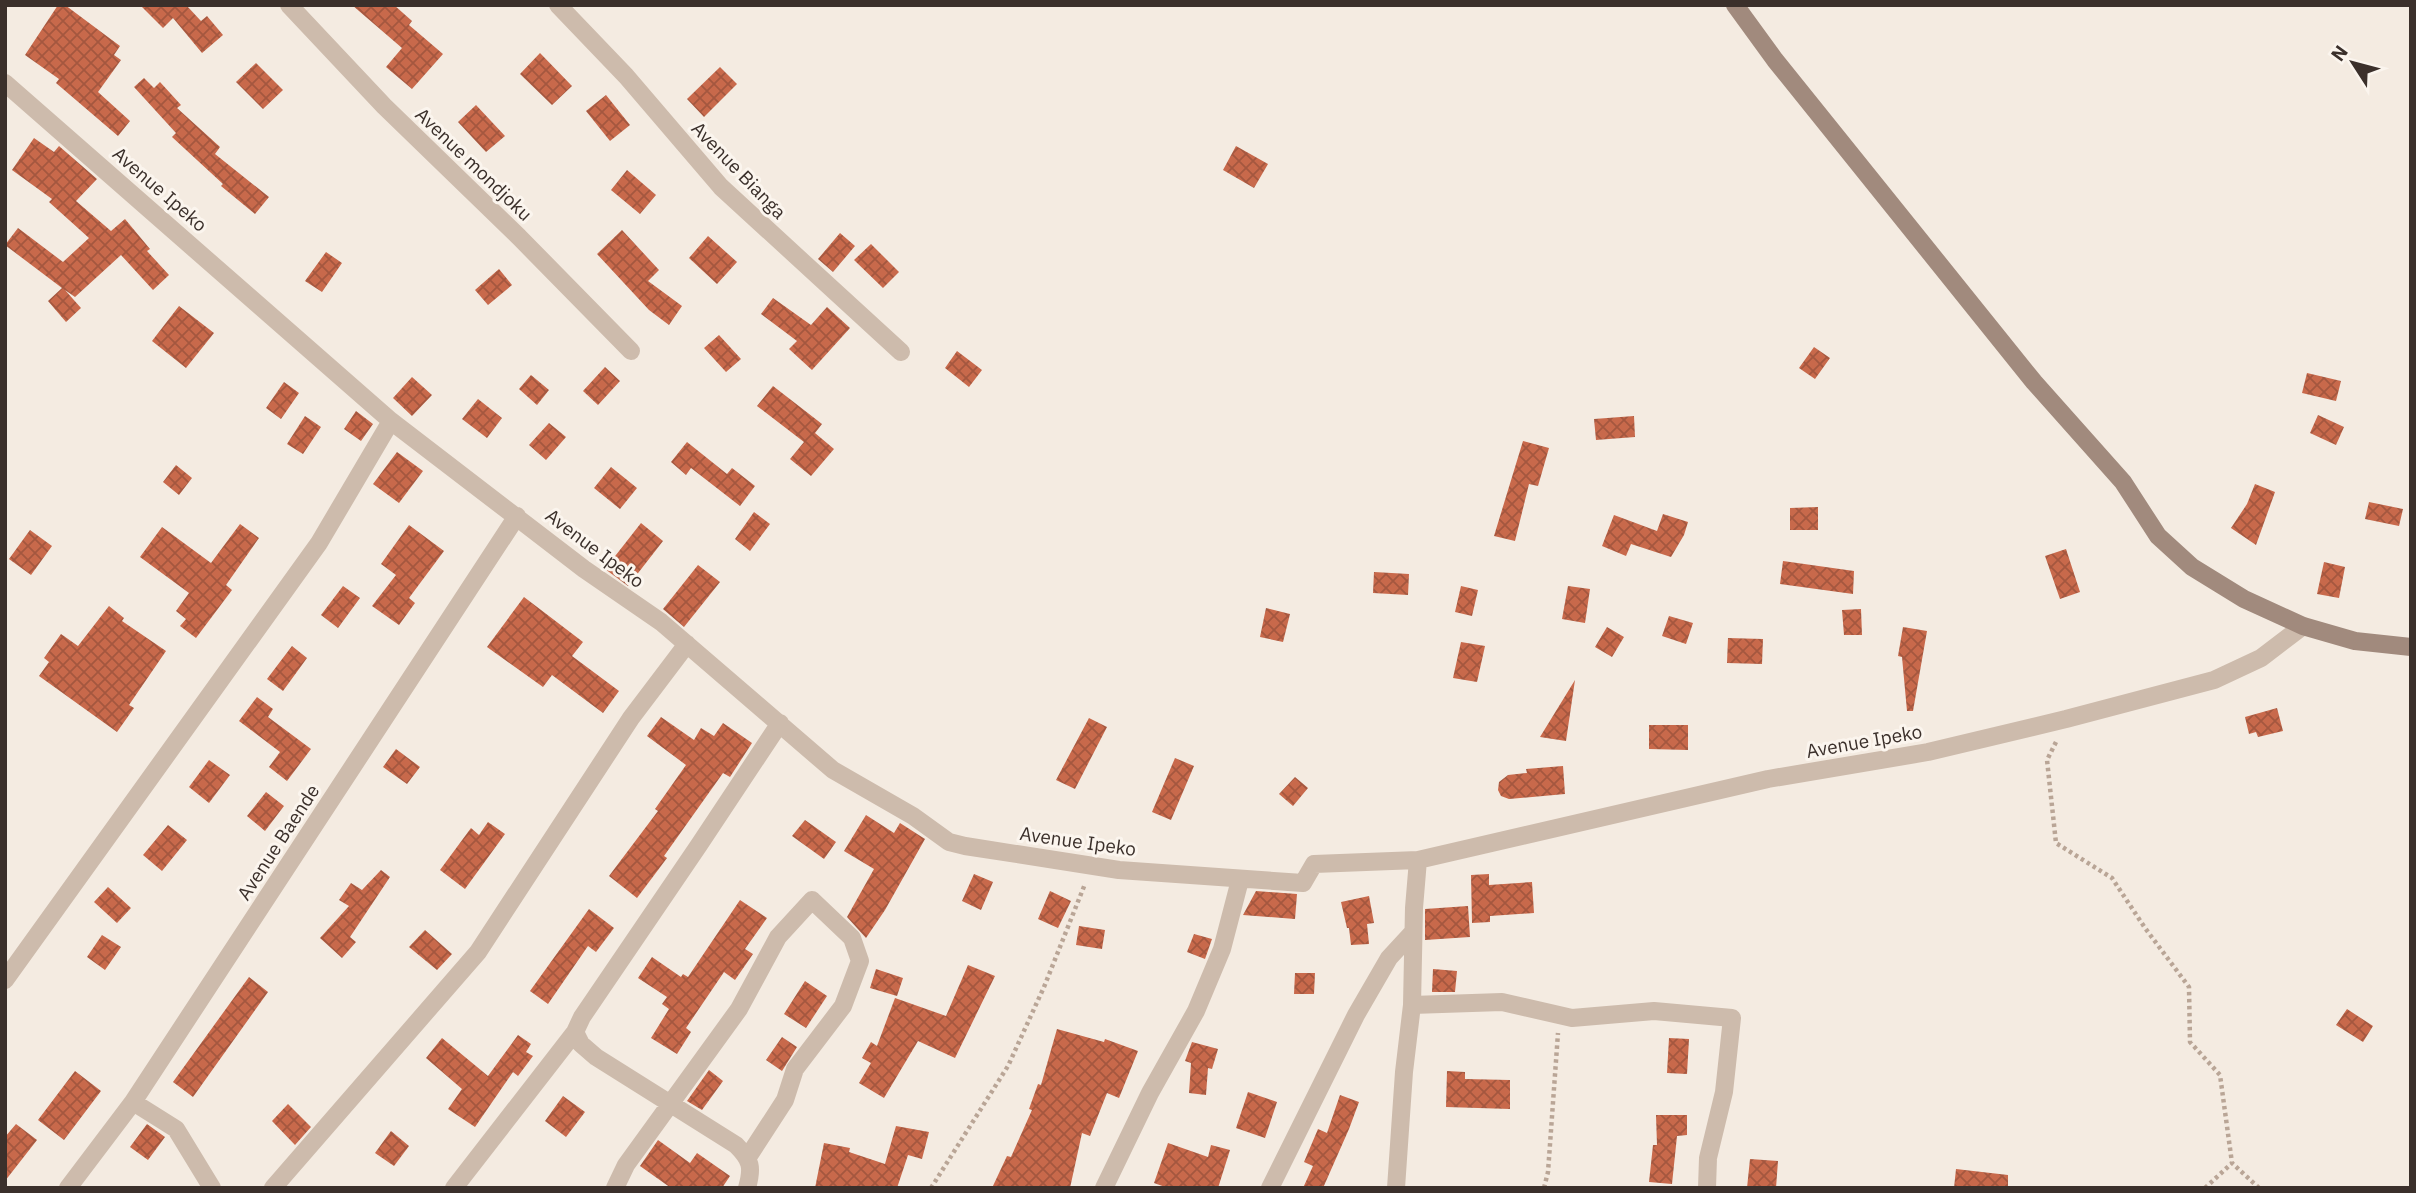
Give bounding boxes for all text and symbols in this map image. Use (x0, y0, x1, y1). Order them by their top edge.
north arrow (2318, 28, 2388, 98)
text: N (2325, 40, 2353, 66)
street label: Avenue mondjoku (411, 102, 537, 226)
street label: Avenue Bianga (687, 116, 791, 224)
street label: Avenue Ipeko (108, 141, 212, 237)
street label: Avenue Ipeko (541, 503, 649, 593)
street label: Avenue Ipeko (1804, 719, 1924, 763)
street label: Avenue Baende (232, 780, 324, 904)
street label: Avenue Ipeko (1018, 821, 1138, 861)

